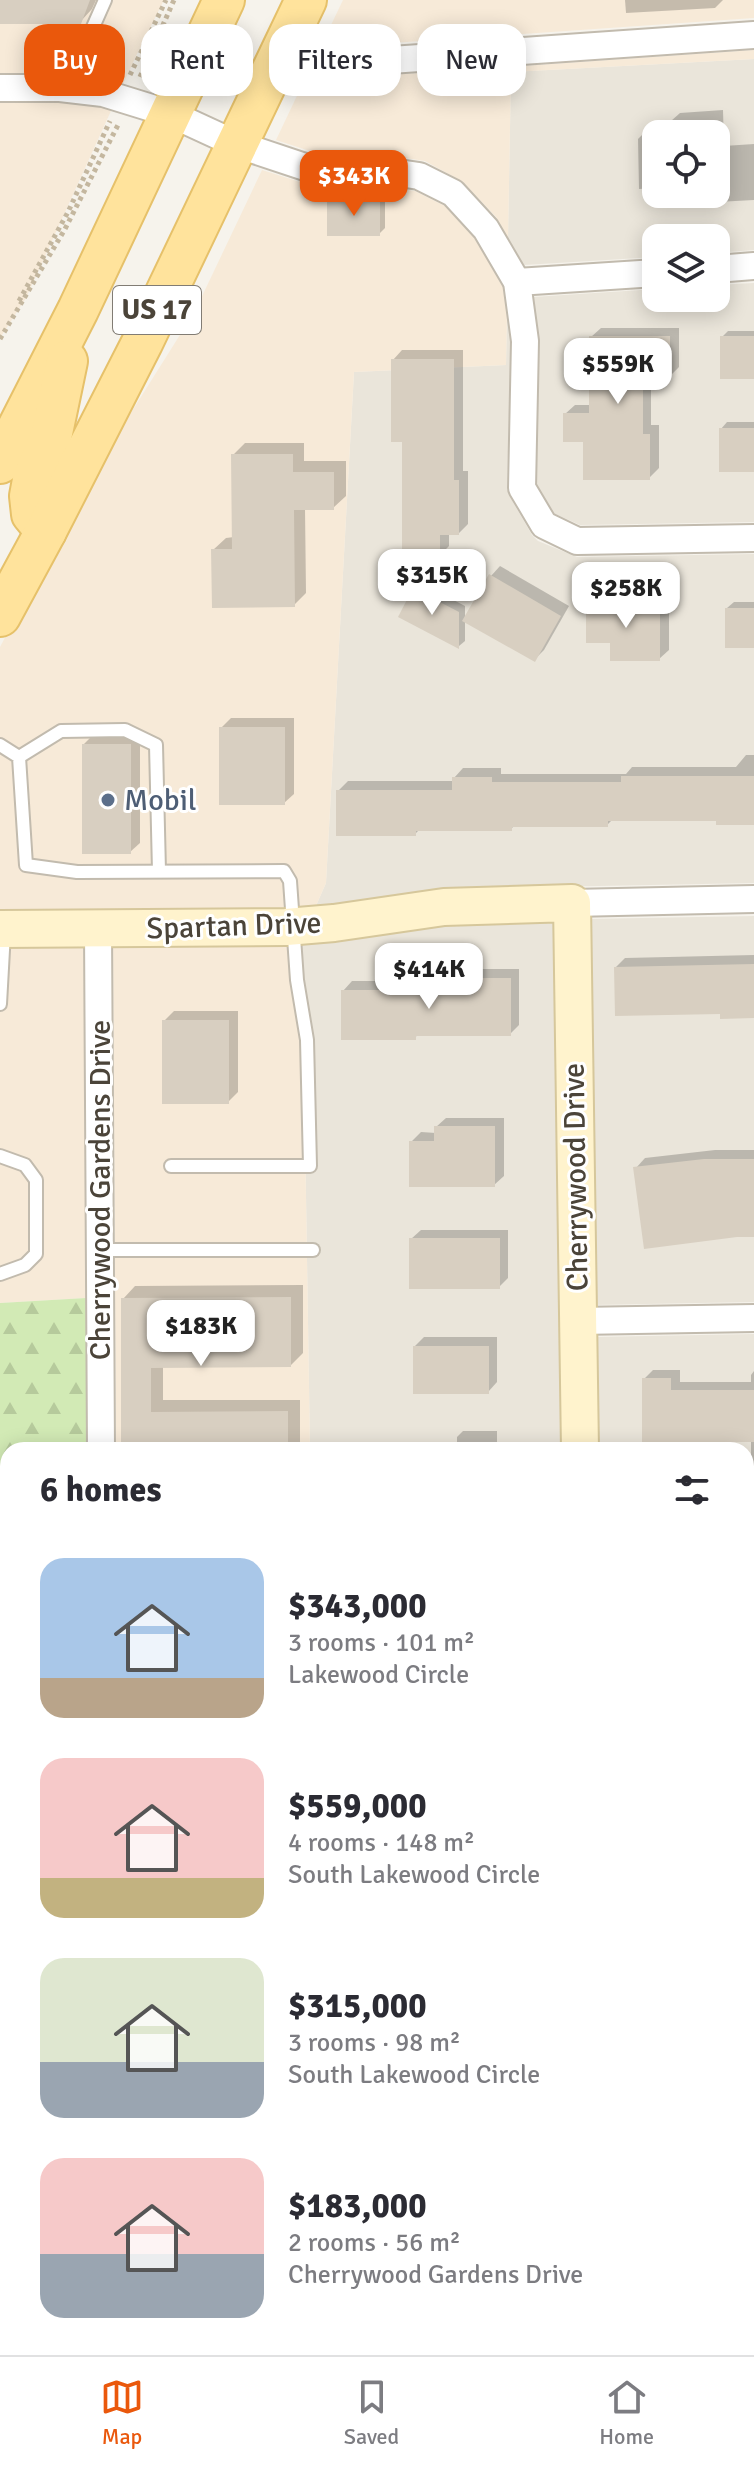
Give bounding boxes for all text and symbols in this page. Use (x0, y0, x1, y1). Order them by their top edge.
chip: Buy (24, 24, 125, 96)
chip: Rent (141, 24, 253, 96)
chip: Filters (269, 24, 401, 96)
chip: New (417, 24, 526, 96)
map controls (642, 120, 730, 312)
button: locate (642, 120, 730, 208)
pin: $343K (298, 150, 410, 218)
text: $343K (318, 160, 390, 192)
button: layers (642, 224, 730, 312)
road number: US 17 (113, 286, 201, 334)
pin: $559K (562, 338, 674, 406)
text: $559K (582, 348, 654, 380)
pin: $315K (376, 549, 488, 617)
text: $315K (396, 559, 468, 591)
pin: $258K (570, 562, 682, 630)
text: $258K (590, 572, 662, 604)
place label: Mobil (124, 782, 197, 819)
marker: Mobil (99, 791, 117, 809)
street label: Spartan Drive (146, 904, 322, 948)
pin: $414K (373, 943, 485, 1011)
text: $414K (393, 953, 465, 985)
street label: Cherrywood Gardens Drive (82, 1020, 119, 1360)
street label: Cherrywood Drive (556, 1062, 596, 1292)
pin: $183K (145, 1300, 257, 1368)
text: $183K (165, 1310, 237, 1342)
icon: filters (670, 1468, 714, 1512)
text: 6 homes (40, 1469, 161, 1511)
text: $343,000 (288, 1585, 427, 1627)
icon: home (104, 1590, 200, 1686)
text: 3 rooms · 101 m² (288, 1627, 475, 1659)
text: Lakewood Circle (288, 1659, 469, 1691)
text: $559,000 (288, 1785, 427, 1827)
icon: home (104, 1790, 200, 1886)
text: 4 rooms · 148 m² (288, 1827, 475, 1859)
text: South Lakewood Circle (288, 1859, 540, 1891)
text: $315,000 (288, 1985, 427, 2027)
icon: home (104, 1990, 200, 2086)
text: 3 rooms · 98 m² (288, 2027, 461, 2059)
text: South Lakewood Circle (288, 2059, 540, 2091)
text: $183,000 (288, 2185, 427, 2227)
icon: home (104, 2190, 200, 2286)
text: 2 rooms · 56 m² (288, 2227, 461, 2259)
text: Cherrywood Gardens Drive (288, 2259, 583, 2291)
tab: Map (100, 2375, 144, 2450)
tab: Saved (344, 2375, 399, 2450)
tab: Home (599, 2375, 654, 2450)

